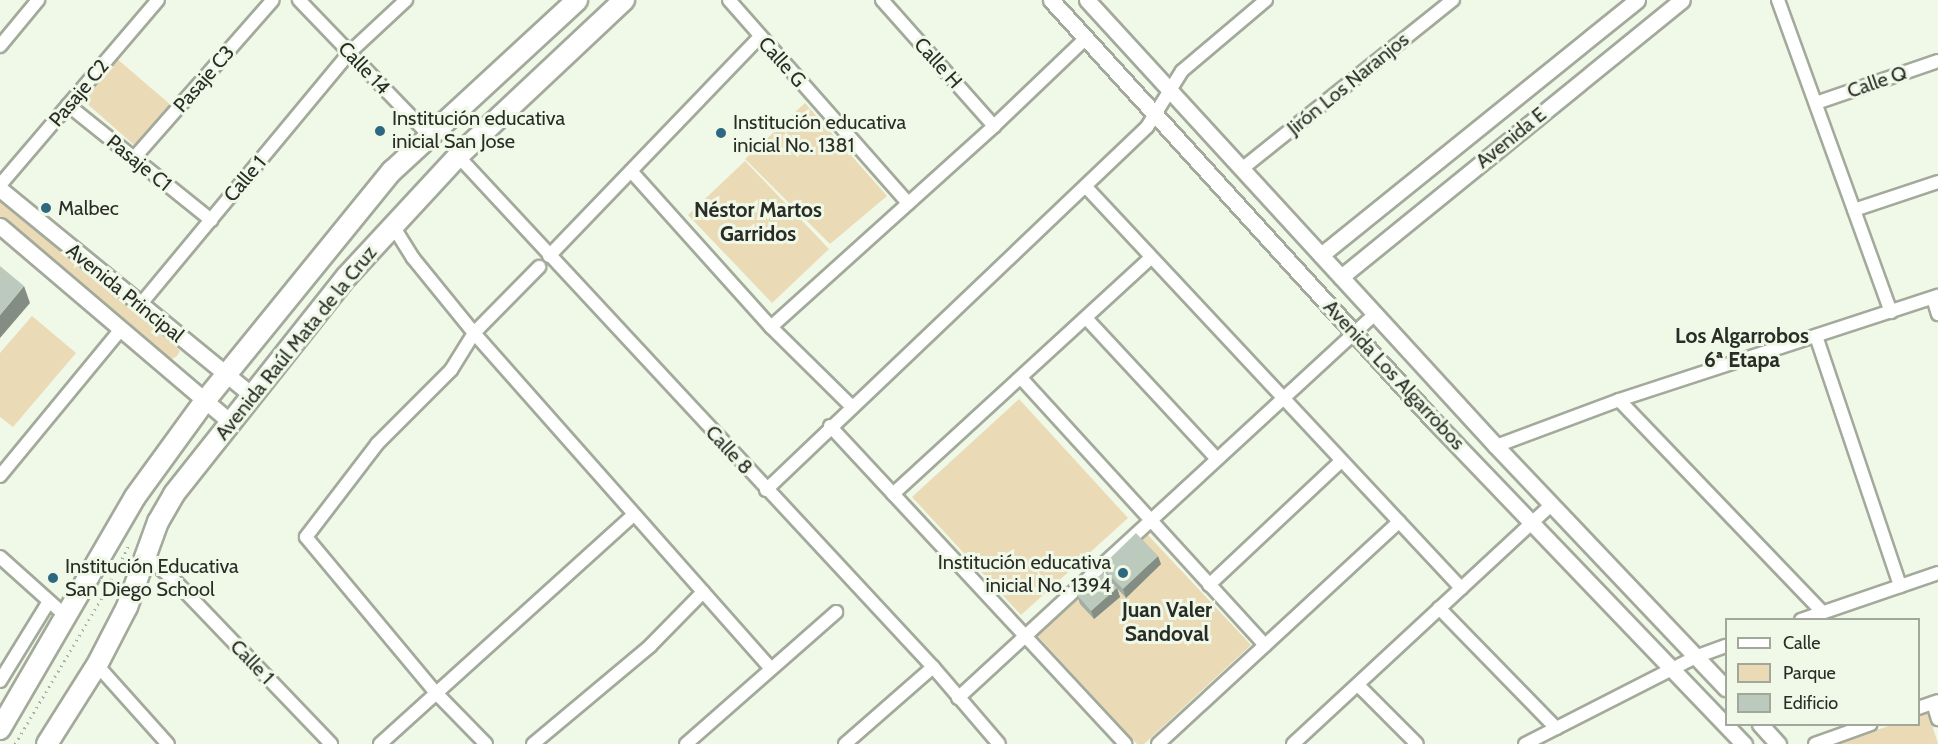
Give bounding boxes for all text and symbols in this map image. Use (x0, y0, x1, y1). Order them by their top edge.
street label: Jirón Los Naranjos (1282, 28, 1414, 140)
street label: Calle G (753, 32, 811, 92)
street label: Calle H (909, 33, 967, 93)
street label: Calle 14 (333, 37, 395, 99)
street label: Pasaje C3 (168, 41, 240, 117)
street label: Pasaje C2 (44, 54, 114, 132)
street label: Calle Q (1844, 61, 1910, 103)
street label: Avenida E (1471, 102, 1551, 174)
place label: Institución educativa inicial San Jose (392, 107, 565, 154)
place label: Institución educativa inicial No. 1381 (733, 110, 906, 157)
marker: Institución educativa inicial San Jose (373, 124, 387, 138)
marker: Institución educativa inicial No. 1381 (714, 126, 728, 140)
street label: Pasaje C1 (102, 130, 176, 196)
street label: Calle 1 (219, 151, 271, 207)
place label: Malbec (58, 196, 119, 220)
district label: Néstor Martos Garridos (694, 197, 822, 247)
marker: Malbec (39, 201, 53, 215)
street label: Avenida Principal (62, 238, 188, 348)
street label: Avenida Raúl Mata de la Cruz (210, 241, 382, 445)
street label: Avenida Los Algarrobos (1318, 295, 1470, 455)
district label: Los Algarrobos 6ª Etapa (1675, 323, 1809, 373)
street label: Calle 8 (700, 421, 758, 479)
place label: Institución educativa inicial No. 1394 (938, 550, 1111, 597)
place label: Institución Educativa San Diego School (65, 554, 239, 601)
marker: Institución educativa inicial No. 1394 (1116, 566, 1130, 580)
marker: Institución Educativa San Diego School (46, 571, 60, 585)
district label: Juan Valer Sandoval (1122, 597, 1212, 647)
legend (1725, 618, 1920, 726)
text: Calle (1783, 632, 1820, 654)
street label: Calle 1 (225, 635, 279, 689)
text: Parque (1783, 662, 1836, 684)
text: Edificio (1783, 692, 1838, 714)

